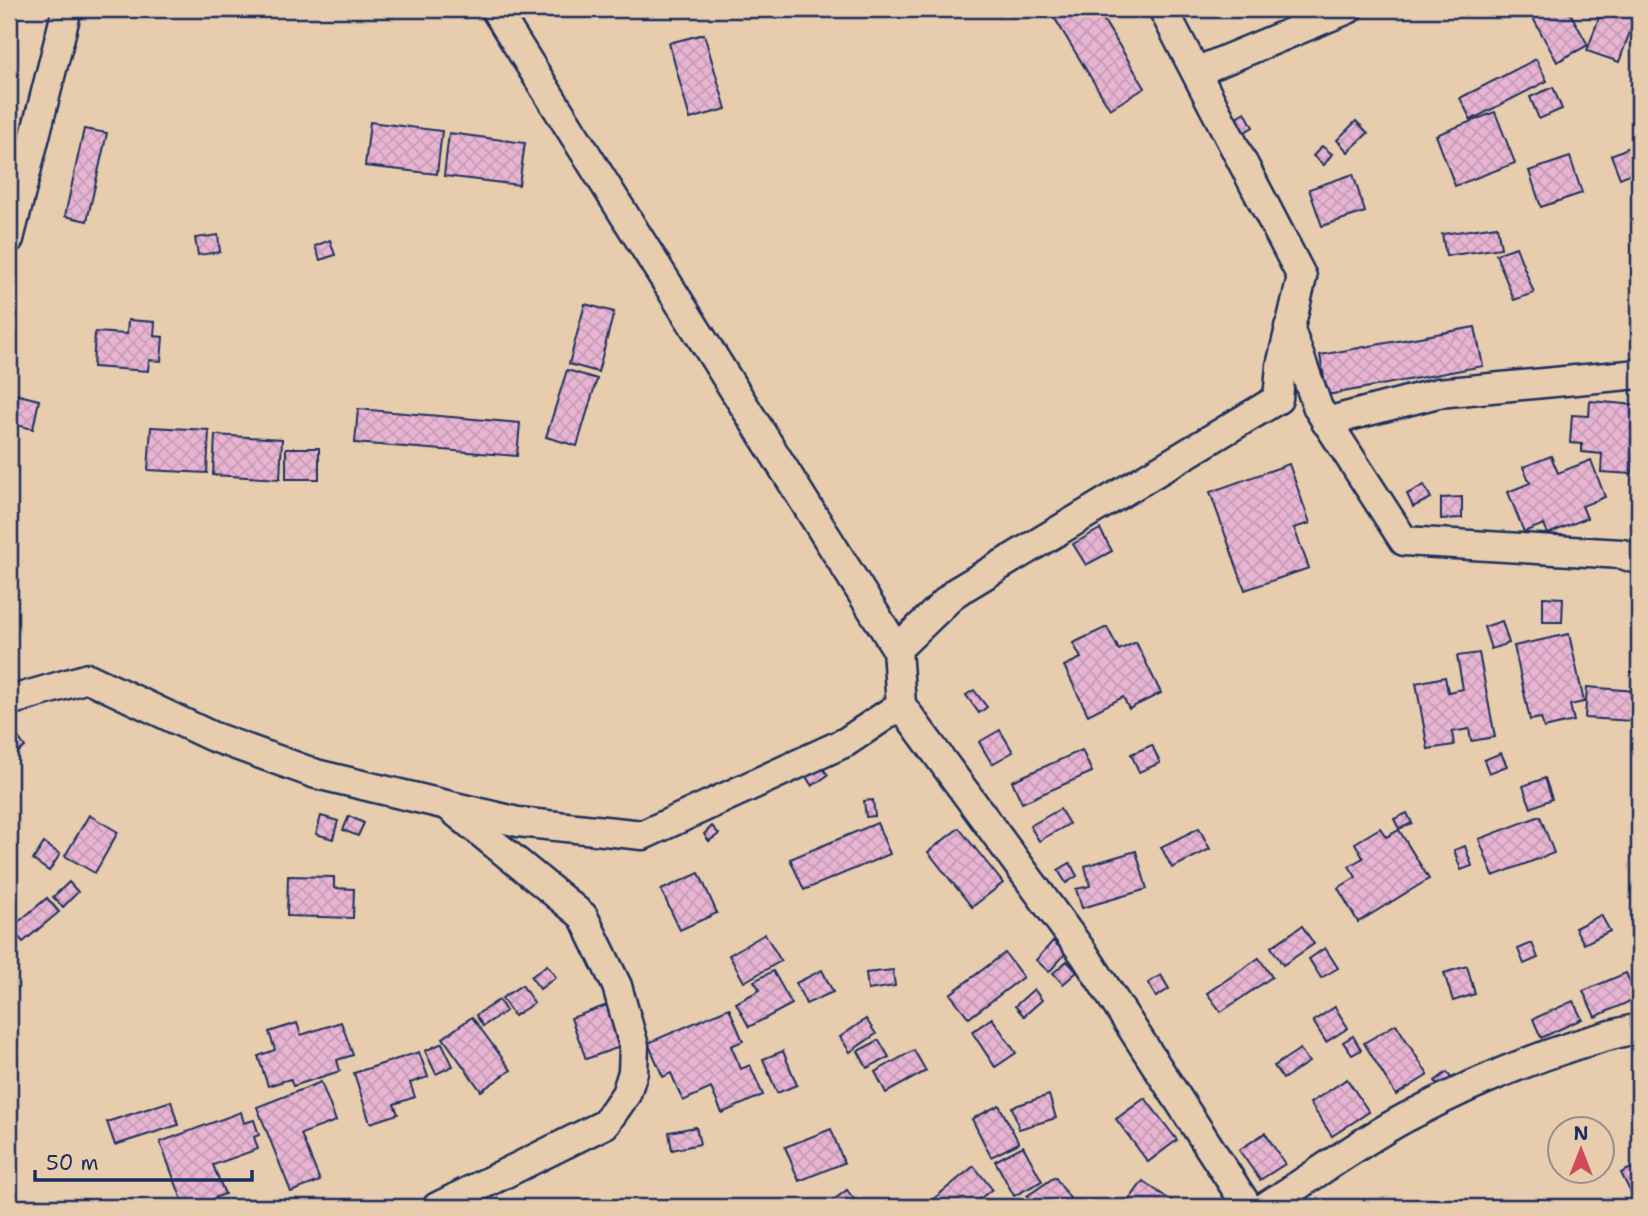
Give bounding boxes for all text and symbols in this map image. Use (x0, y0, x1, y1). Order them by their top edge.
north arrow (1546, 1114, 1616, 1184)
text: N (1573, 1121, 1589, 1146)
scale bar (35, 1139, 252, 1183)
text: 50 m (46, 1149, 99, 1177)

